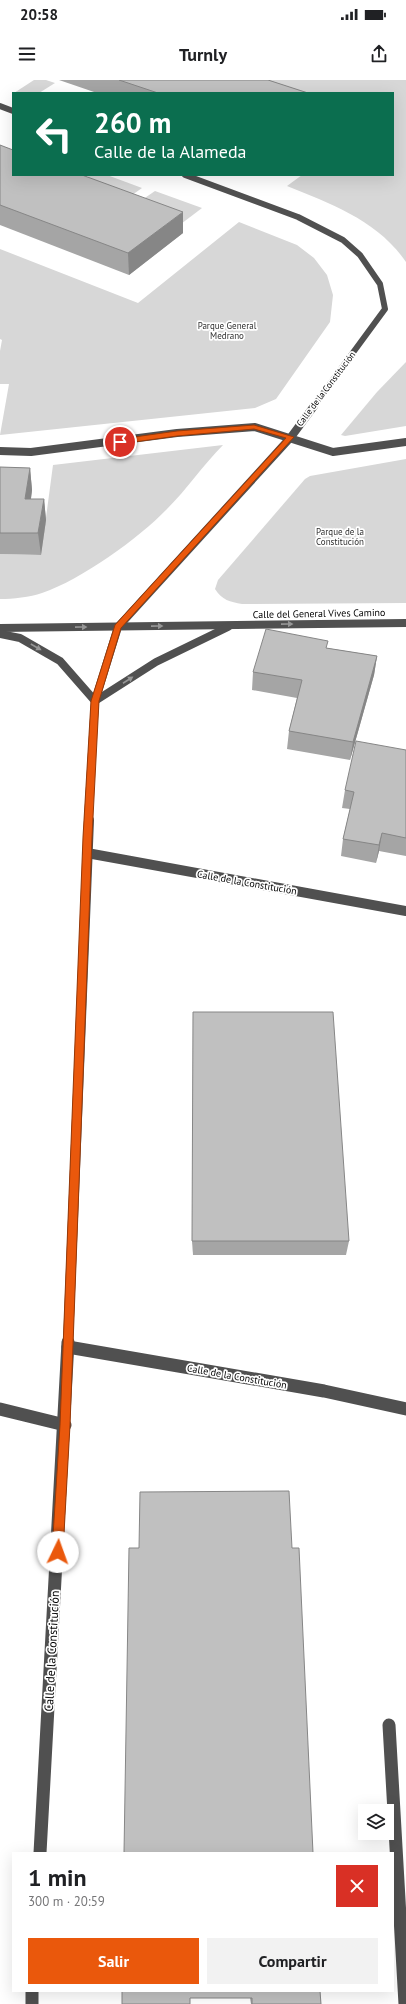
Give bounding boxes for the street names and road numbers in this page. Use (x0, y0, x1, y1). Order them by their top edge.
street label: Calle de la Constitución (294, 349, 357, 428)
street label: Calle del General Vives Camino (253, 606, 385, 621)
street label: Calle de la Constitución (196, 867, 298, 898)
street label: Calle de la Constitución (186, 1361, 288, 1392)
street label: Calle de la Constitución (41, 1590, 62, 1712)

